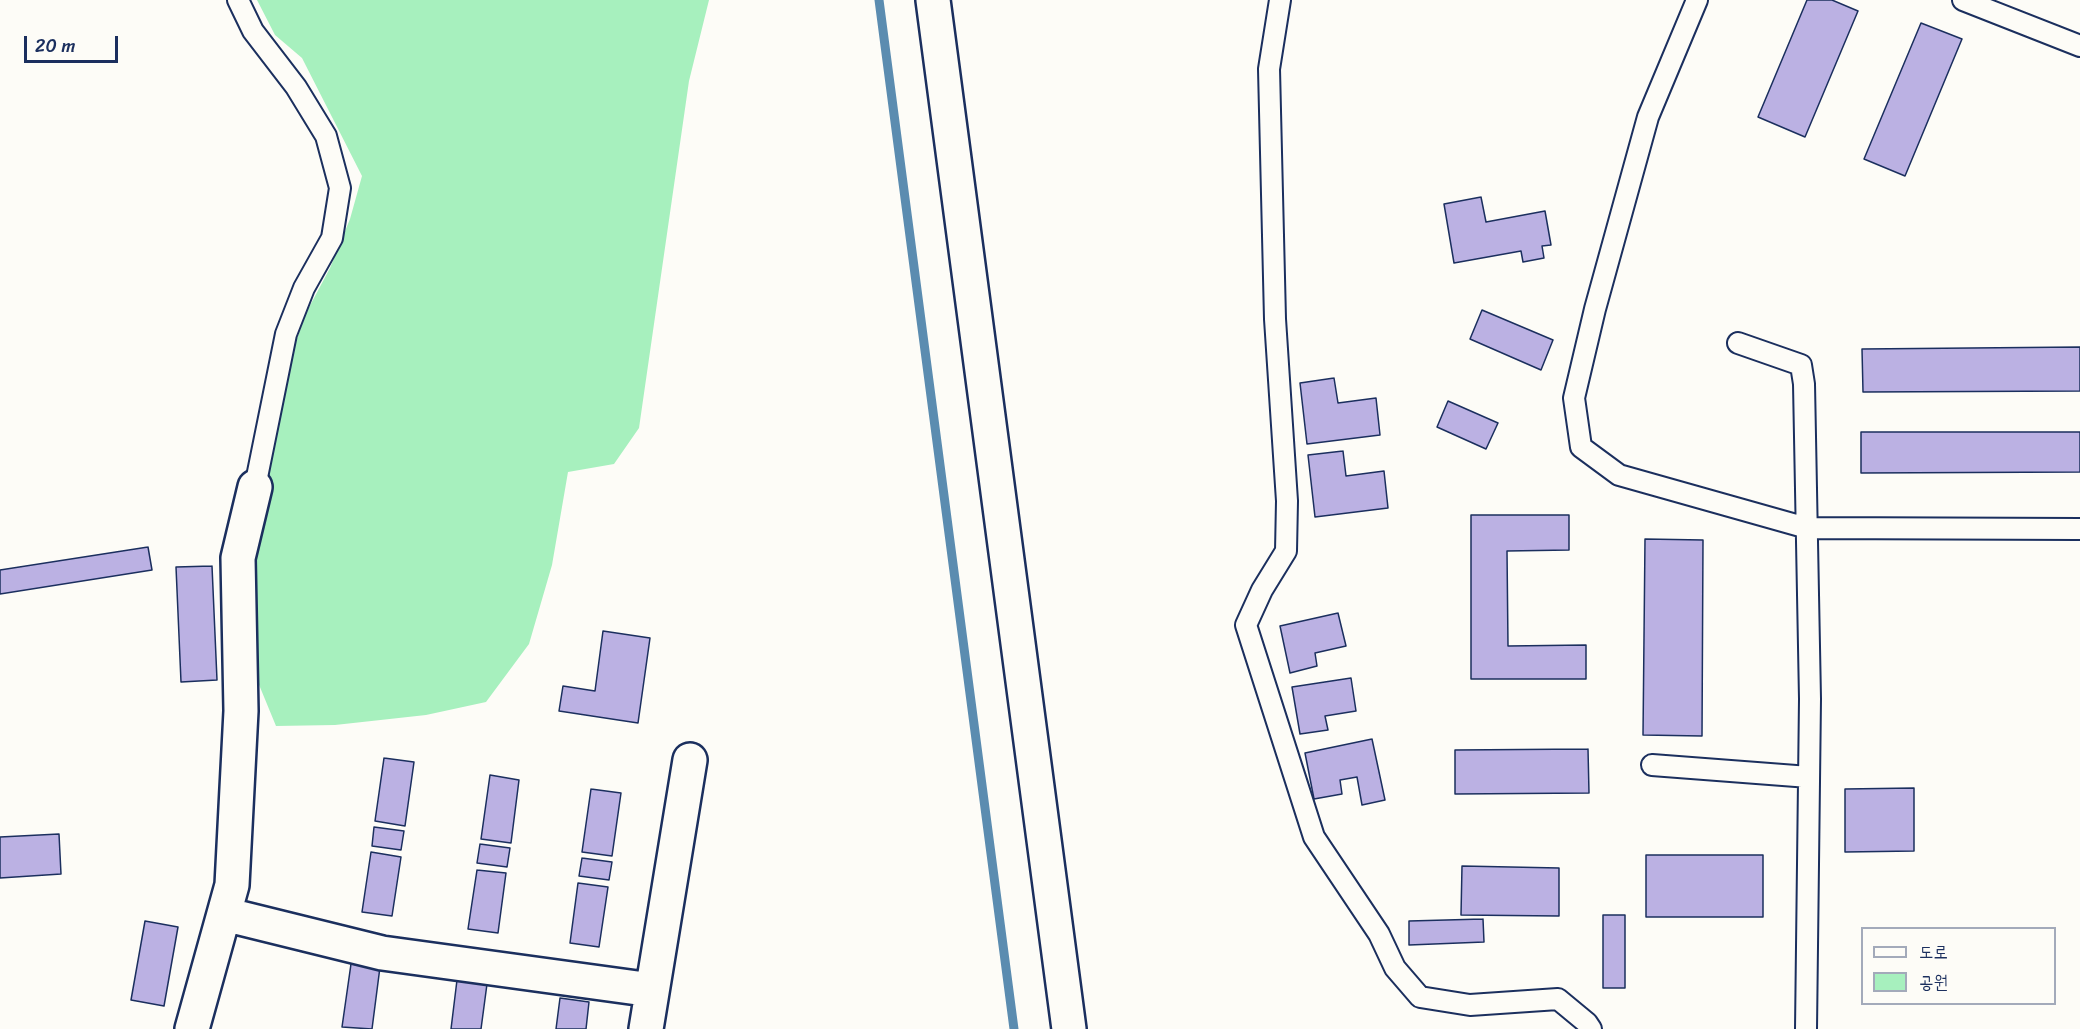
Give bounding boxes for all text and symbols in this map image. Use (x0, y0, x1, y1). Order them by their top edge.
scale bar (27, 24, 122, 62)
text: 20 m (35, 30, 75, 62)
legend (1861, 927, 2056, 1005)
text: 도로 (1919, 936, 1948, 968)
text: 공원 (1919, 966, 1948, 998)

